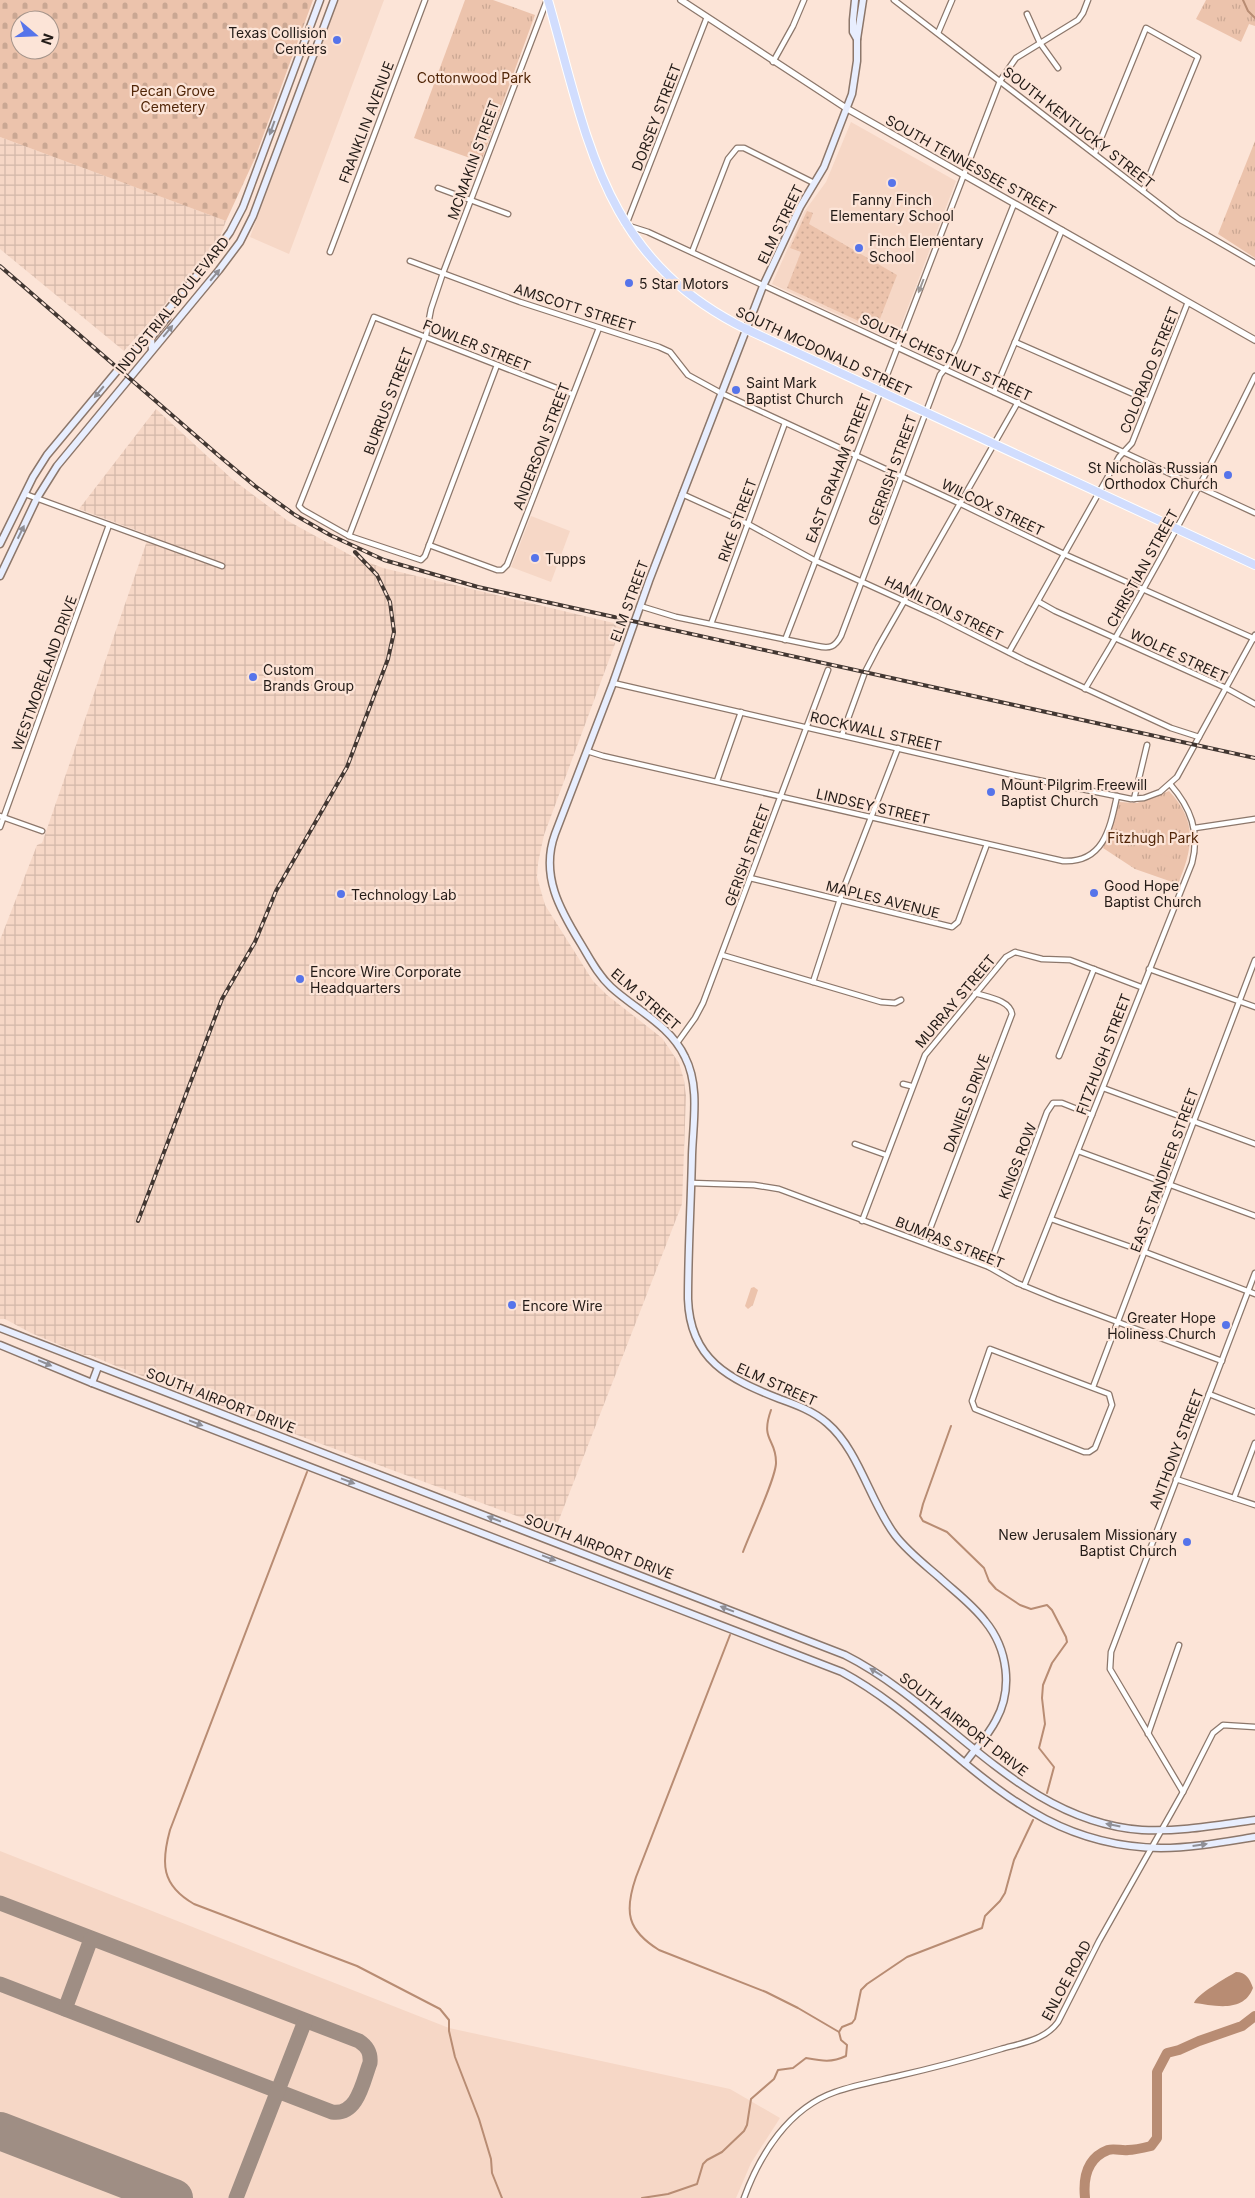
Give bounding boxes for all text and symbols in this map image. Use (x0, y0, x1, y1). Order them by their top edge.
north arrow (10, 10, 60, 60)
place label: Texas Collision Centers (228, 24, 327, 57)
text: N (38, 32, 58, 47)
marker: Texas Collision Centers (331, 34, 343, 46)
street label: FRANKLIN AVENUE (335, 59, 397, 185)
street label: DORSEY STREET (628, 61, 684, 173)
street label: SOUTH KENTUCKY STREET (1000, 63, 1158, 191)
park label: Cottonwood Park (417, 69, 532, 86)
park label: Pecan Grove Cemetery (131, 82, 215, 115)
street label: MCMAKIN STREET (444, 98, 502, 222)
street label: SOUTH TENNESSEE STREET (883, 111, 1059, 219)
one-way arrow (268, 120, 275, 135)
marker: Fanny Finch Elementary School (886, 177, 898, 189)
street label: ELM STREET (754, 182, 806, 266)
place label: Fanny Finch Elementary School (830, 191, 954, 224)
place label: Finch Elementary School (869, 232, 984, 265)
street label: INDUSTRIAL BOULEVARD (112, 233, 232, 377)
marker: Finch Elementary School (853, 242, 865, 254)
one-way arrow (209, 269, 220, 282)
place label: 5 Star Motors (639, 275, 729, 292)
marker: 5 Star Motors (623, 277, 635, 289)
street label: AMSCOTT STREET (512, 279, 638, 335)
one-way arrow (916, 279, 924, 294)
street label: SOUTH MCDONALD STREET (733, 303, 915, 399)
street label: COLORADO STREET (1116, 304, 1182, 436)
street label: SOUTH CHESTNUT STREET (857, 310, 1035, 404)
street label: FOWLER STREET (421, 316, 533, 374)
one-way arrow (162, 325, 173, 338)
street label: BURRUS STREET (360, 345, 416, 457)
place label: Saint Mark Baptist Church (746, 374, 844, 407)
street label: ANDERSON STREET (509, 380, 573, 512)
marker: Saint Mark Baptist Church (730, 384, 742, 396)
one-way arrow (93, 386, 105, 398)
street label: EAST GRAHAM STREET (802, 391, 874, 545)
street label: GERRISH STREET (864, 412, 920, 528)
place label: St Nicholas Russian Orthodox Church (1088, 459, 1218, 492)
marker: St Nicholas Russian Orthodox Church (1222, 469, 1234, 481)
street label: WILCOX STREET (939, 475, 1047, 539)
street label: RIKE STREET (714, 476, 760, 564)
street label: CHRISTIAN STREET (1103, 506, 1181, 630)
one-way arrow (17, 525, 25, 539)
place label: Tupps (545, 550, 586, 567)
marker: Tupps (529, 552, 541, 564)
street label: ELM STREET (606, 558, 652, 644)
street label: HAMILTON STREET (882, 572, 1006, 644)
street label: WESTMORELAND DRIVE (8, 593, 80, 753)
street label: WOLFE STREET (1127, 625, 1231, 685)
place label: Custom Brands Group (263, 661, 354, 694)
marker: Custom Brands Group (247, 671, 259, 683)
street label: ROCKWALL STREET (808, 708, 944, 754)
place label: Mount Pilgrim Freewill Baptist Church (1001, 776, 1147, 809)
street label: LINDSEY STREET (815, 785, 931, 827)
marker: Mount Pilgrim Freewill Baptist Church (985, 786, 997, 798)
street label: GERISH STREET (721, 801, 773, 909)
park label: Fitzhugh Park (1107, 829, 1199, 846)
street label: MAPLES AVENUE (824, 877, 942, 921)
place label: Good Hope Baptist Church (1104, 877, 1202, 910)
place label: Technology Lab (351, 886, 457, 903)
marker: Good Hope Baptist Church (1088, 887, 1100, 899)
marker: Technology Lab (335, 888, 347, 900)
street label: MURRAY STREET (911, 951, 999, 1051)
place label: Encore Wire Corporate Headquarters (310, 963, 461, 996)
street label: ELM STREET (608, 964, 684, 1034)
marker: Encore Wire Corporate Headquarters (294, 973, 306, 985)
street label: FITZHUGH STREET (1072, 991, 1134, 1117)
street label: DANIELS DRIVE (939, 1052, 993, 1154)
street label: EAST STANDIFER STREET (1126, 1086, 1202, 1254)
street label: KINGS ROW (995, 1120, 1039, 1202)
street label: BUMPAS STREET (893, 1212, 1007, 1272)
place label: Encore Wire (522, 1297, 603, 1314)
marker: Encore Wire (506, 1299, 518, 1311)
place label: Greater Hope Holiness Church (1107, 1309, 1216, 1342)
marker: Greater Hope Holiness Church (1220, 1319, 1232, 1331)
street label: ELM STREET (734, 1359, 820, 1409)
one-way arrow (38, 1360, 52, 1368)
street label: SOUTH AIRPORT DRIVE (144, 1364, 298, 1436)
street label: ANTHONY STREET (1145, 1387, 1207, 1511)
one-way arrow (189, 1419, 203, 1427)
one-way arrow (341, 1477, 355, 1485)
street label: SOUTH AIRPORT DRIVE (522, 1510, 676, 1582)
one-way arrow (486, 1514, 501, 1522)
place label: New Jerusalem Missionary Baptist Church (998, 1526, 1177, 1559)
marker: New Jerusalem Missionary Baptist Church (1181, 1536, 1193, 1548)
one-way arrow (542, 1554, 557, 1562)
one-way arrow (719, 1605, 734, 1613)
one-way arrow (870, 1667, 883, 1677)
street label: SOUTH AIRPORT DRIVE (896, 1669, 1032, 1779)
one-way arrow (1105, 1821, 1121, 1829)
one-way arrow (1192, 1840, 1208, 1848)
street label: ENLOE ROAD (1038, 1937, 1094, 2023)

